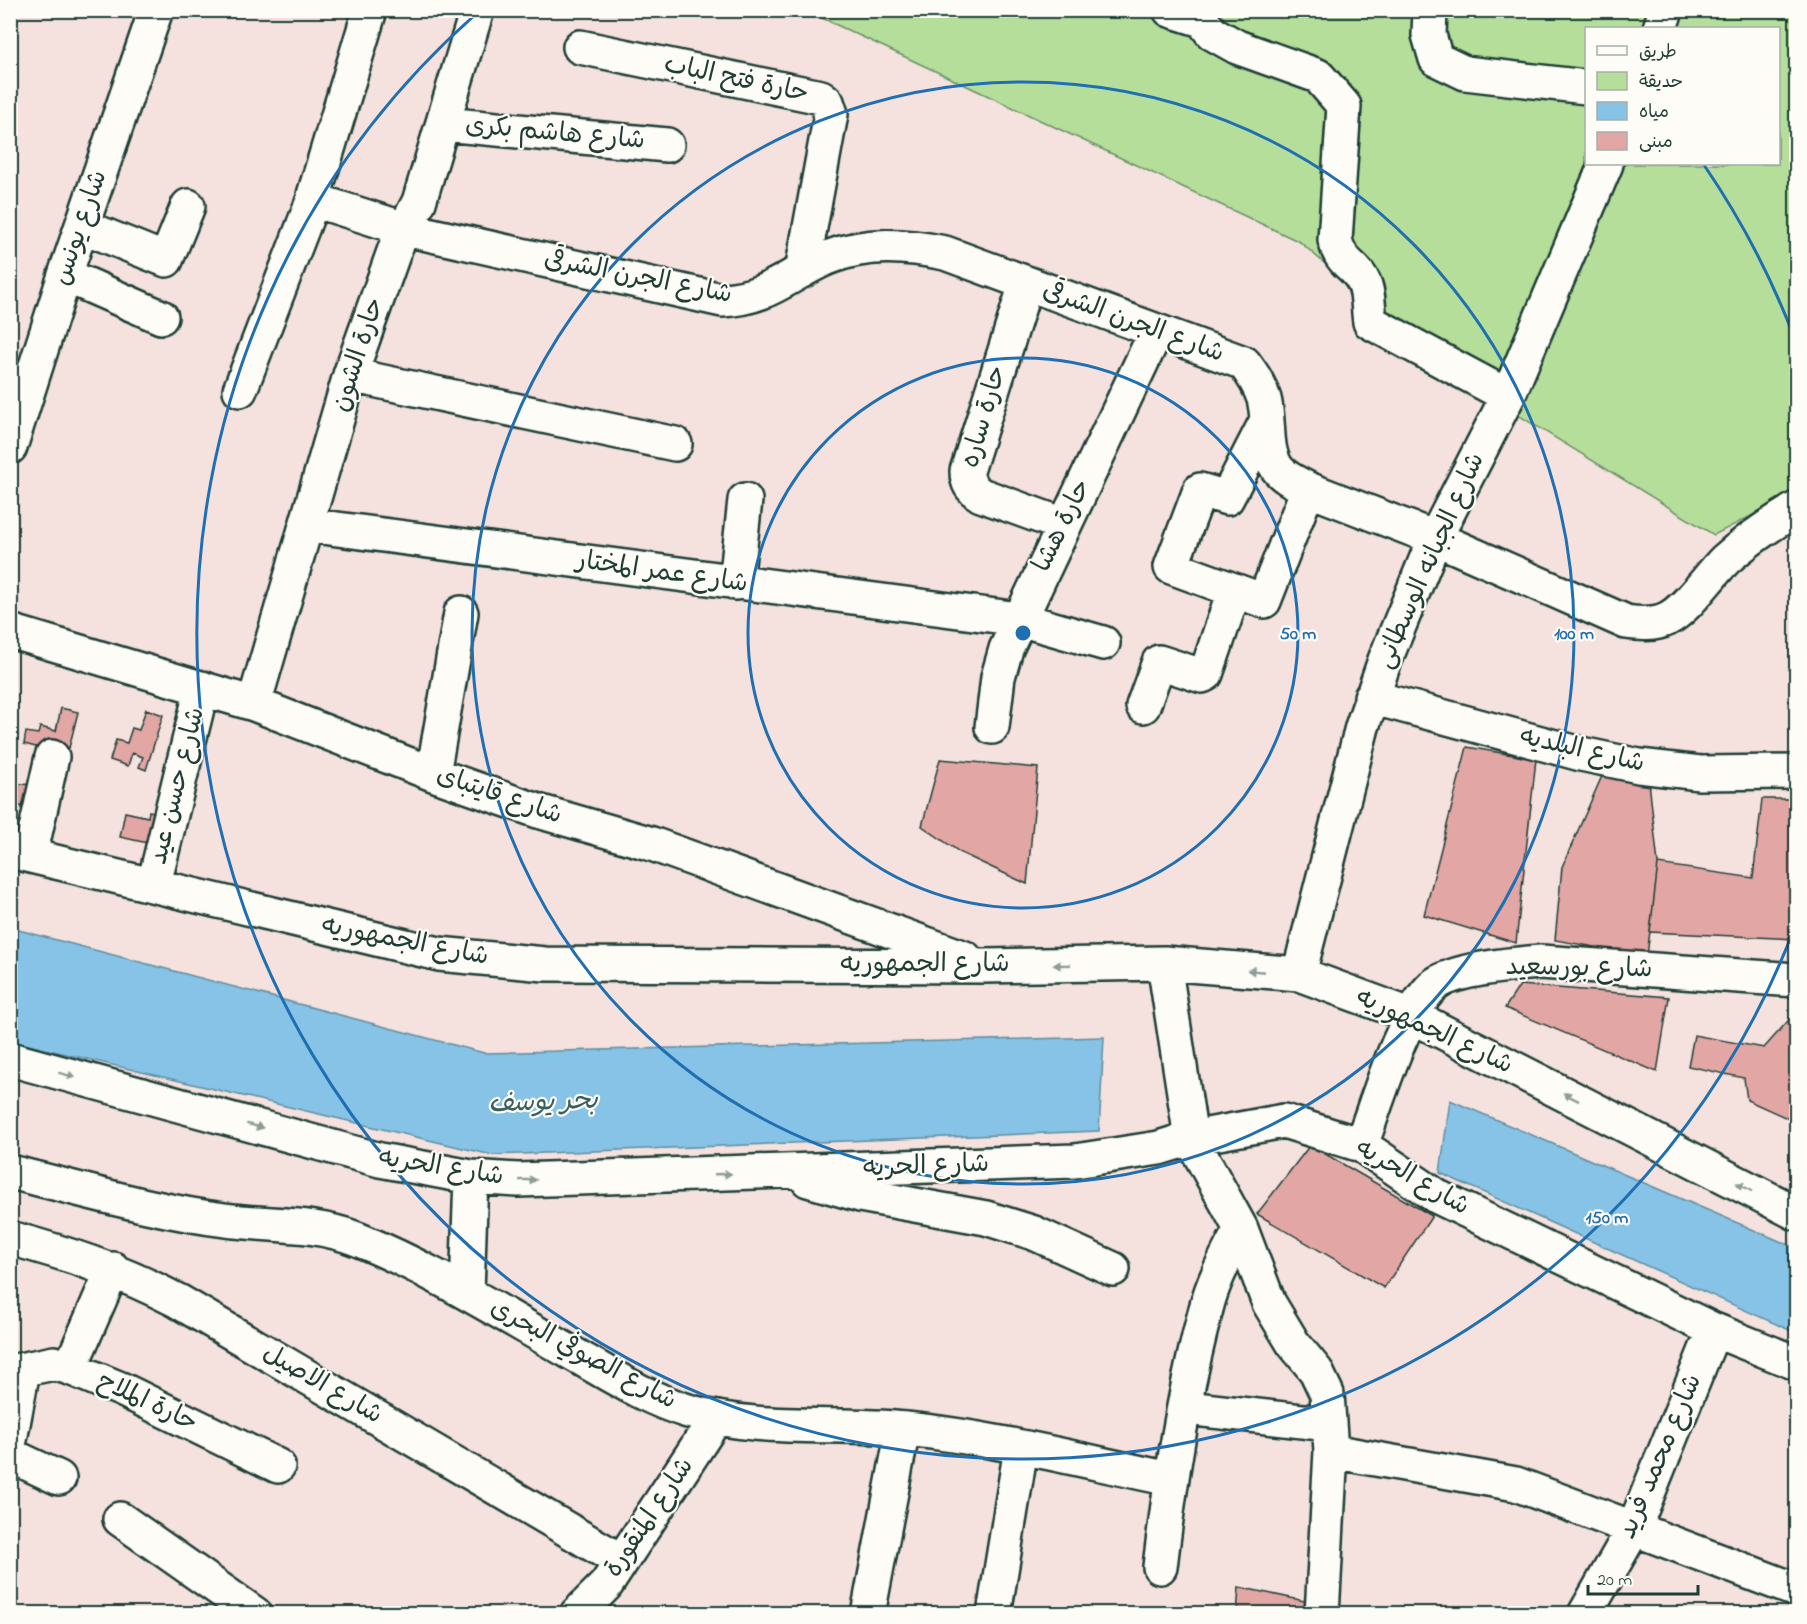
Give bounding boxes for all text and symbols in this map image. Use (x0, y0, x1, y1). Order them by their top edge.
legend (1585, 27, 1780, 165)
text: طريق (1639, 40, 1677, 66)
street label: حارة فتح الباب (660, 46, 812, 114)
text: حديقة (1639, 70, 1683, 96)
text: مياه (1639, 100, 1669, 126)
street label: شارع هاشم بكرى (464, 107, 646, 161)
text: مبنى (1639, 130, 1673, 156)
street label: شارع يونس (44, 165, 118, 291)
street label: شارع الجرن الشرقى (541, 241, 735, 315)
street label: شارع الجرن الشرقى (1037, 272, 1229, 374)
street label: حارة الشون (323, 293, 395, 417)
street label: حارة ساره (952, 361, 1018, 473)
street label: شارع الجبانه الوسطانى (1366, 447, 1496, 675)
street label: حارة هشا (1024, 473, 1102, 579)
street label: شارع عمر المختار (572, 542, 750, 604)
text: 50 m (1280, 622, 1316, 648)
text: 100 m (1554, 622, 1594, 648)
centre of rings (1013, 623, 1033, 643)
street label: شارع حسن عيد (140, 703, 216, 869)
street label: شارع البلديه (1516, 718, 1648, 784)
street label: شارع قايتباى (431, 757, 567, 835)
street label: شارع الجمهوريه (318, 907, 492, 977)
street label: شارع الجمهوريه (840, 946, 1010, 984)
street label: شارع بورسعيد (1505, 949, 1653, 989)
one-way arrow (1052, 960, 1071, 970)
one-way arrow (1247, 966, 1266, 975)
street label: شارع الجمهوريه (1349, 979, 1519, 1085)
one-way arrow (58, 1071, 76, 1080)
water label: بحر يوسف (488, 1082, 599, 1124)
one-way arrow (1562, 1093, 1580, 1103)
one-way arrow (246, 1122, 264, 1131)
street label: شارع الحريه (1348, 1130, 1476, 1226)
street label: شارع الحريه (376, 1139, 506, 1197)
street label: شارع الحريه (862, 1146, 990, 1188)
one-way arrow (713, 1169, 732, 1178)
one-way arrow (518, 1175, 537, 1185)
one-way arrow (1736, 1182, 1753, 1191)
text: 150 m (1586, 1206, 1628, 1232)
street label: شارع الصوفي البحرى (483, 1290, 683, 1420)
street label: شارع الاصيل (255, 1335, 389, 1435)
street label: حارة الملاح (90, 1363, 204, 1443)
street label: شارع محمد فريد (1609, 1369, 1713, 1545)
street label: شارع المنقورة (596, 1450, 704, 1586)
scale bar (1588, 1558, 1698, 1596)
text: 20 m (1597, 1568, 1632, 1594)

